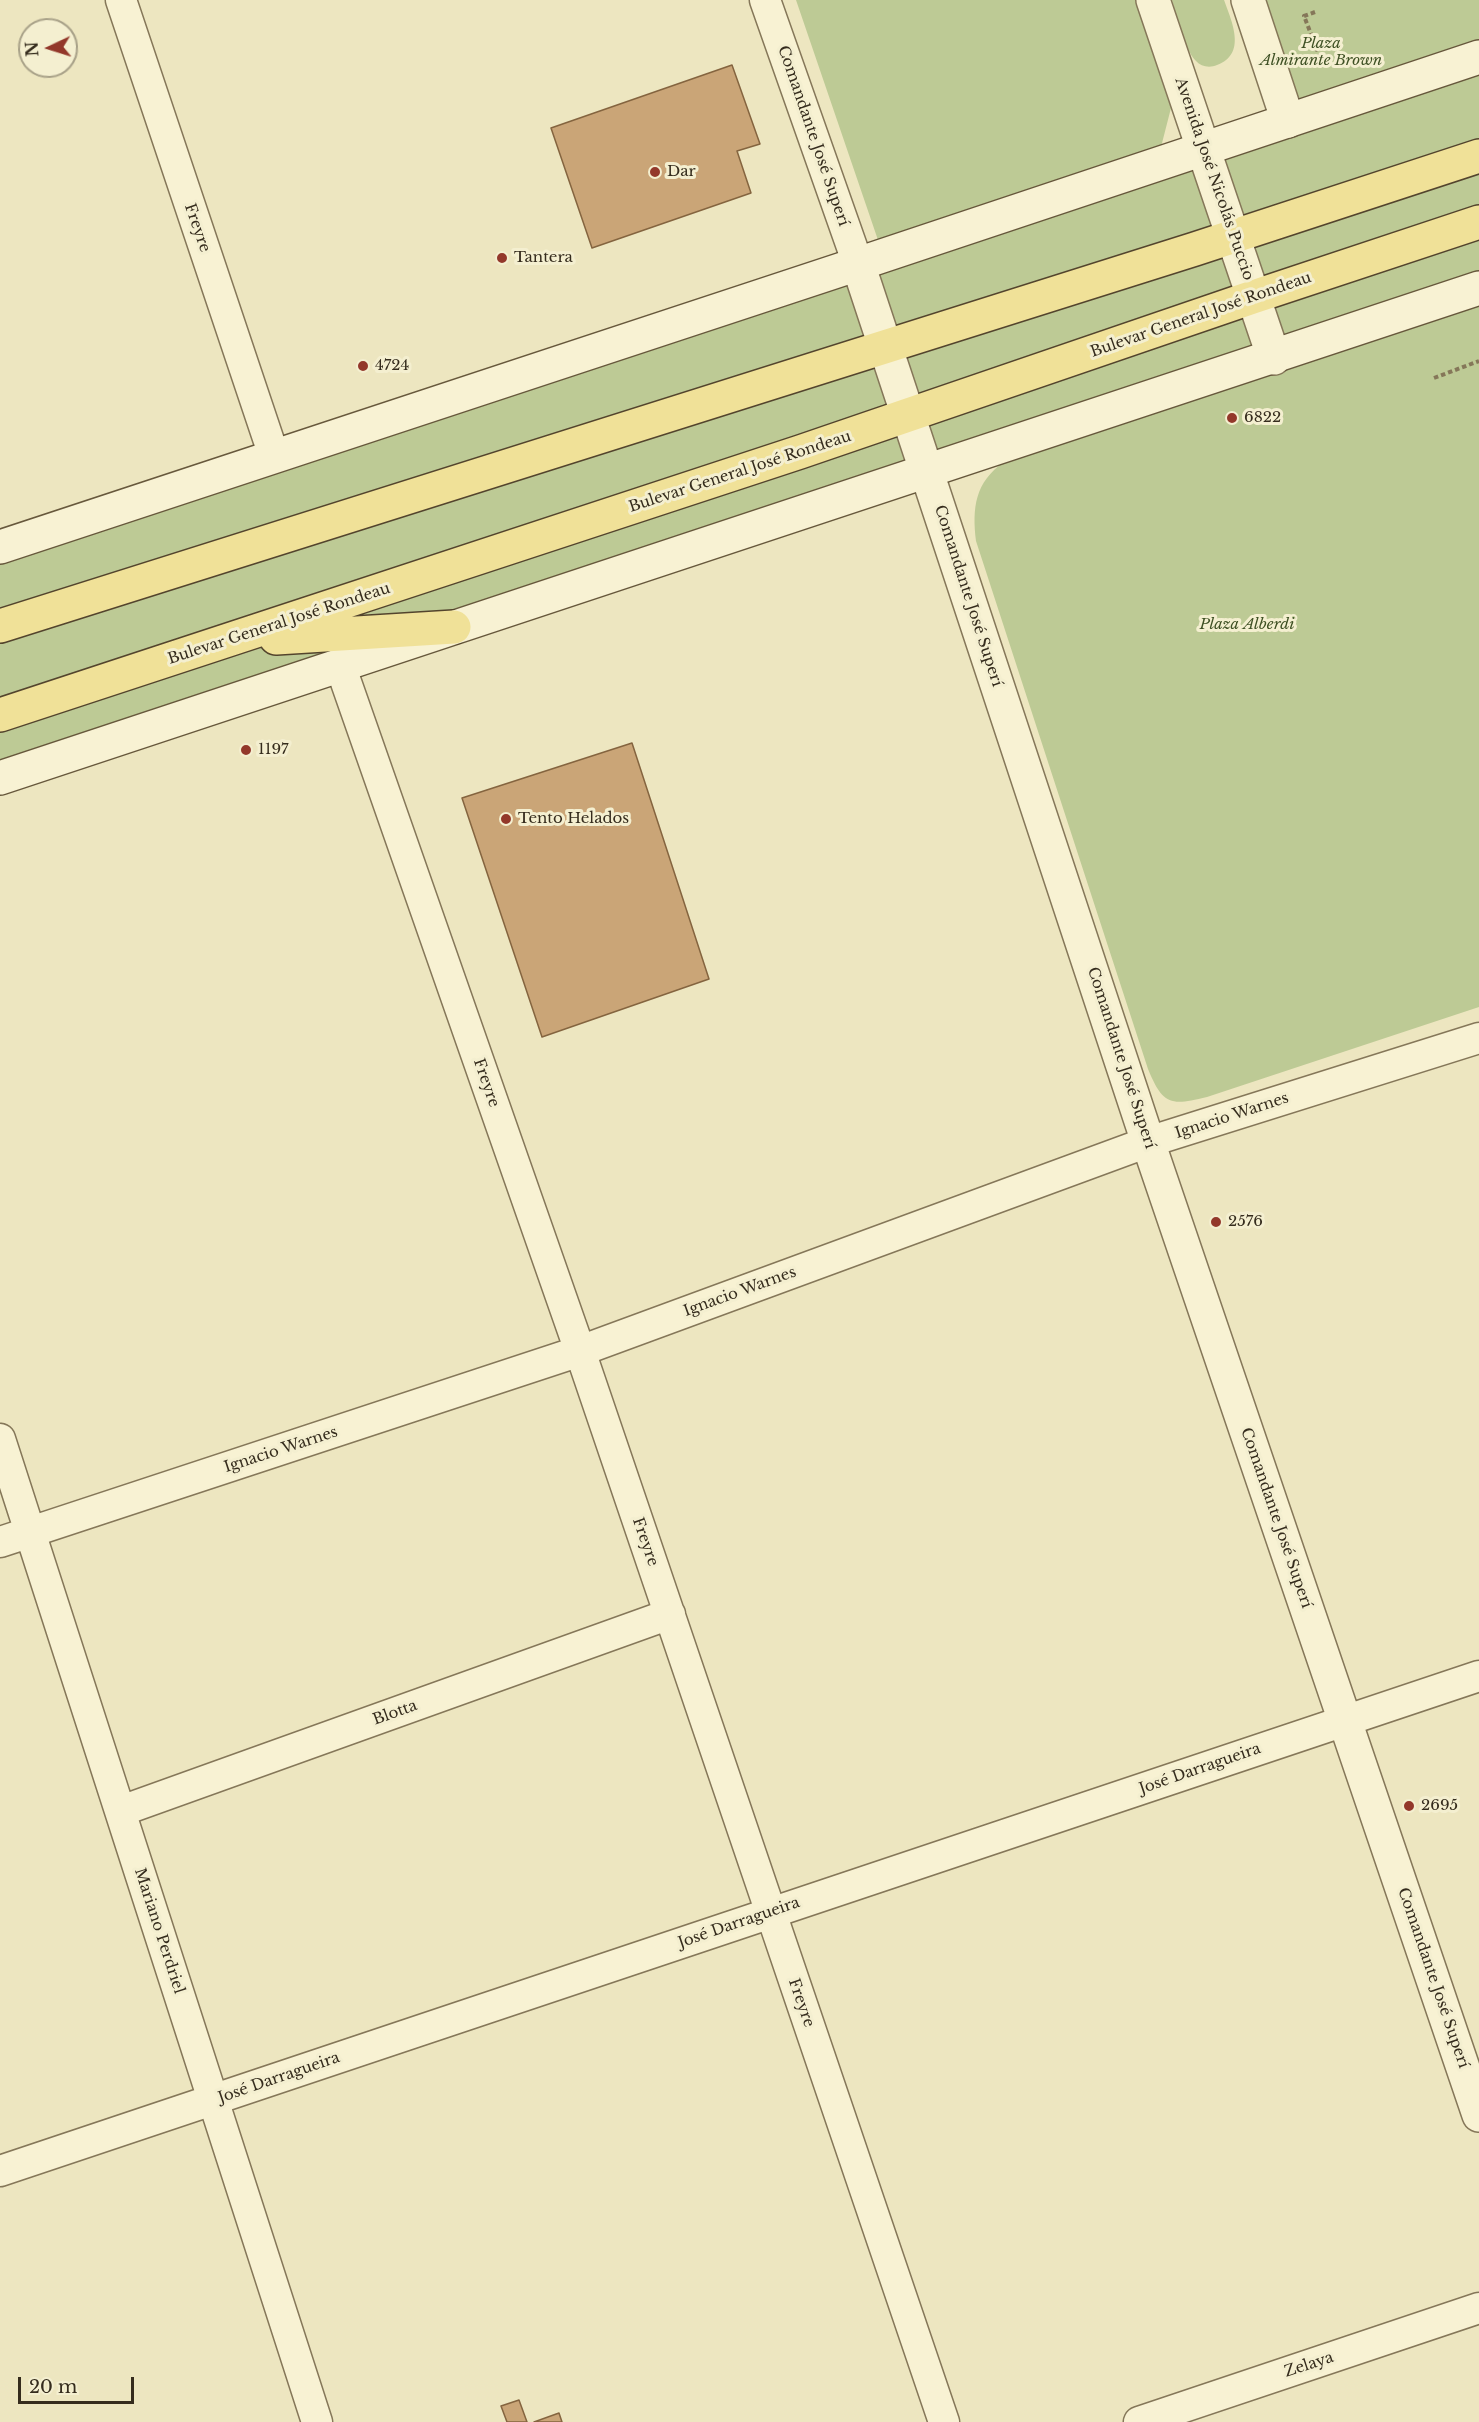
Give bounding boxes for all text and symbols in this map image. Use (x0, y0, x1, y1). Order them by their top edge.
north arrow (18, 18, 78, 78)
park label: Plaza Almirante Brown (1260, 35, 1382, 70)
text: N (22, 41, 43, 57)
street label: Comandante José Superí (774, 43, 852, 229)
street label: Avenida José Nicolás Puccio (1171, 75, 1257, 283)
place label: Dar (667, 163, 696, 181)
marker: Dar (648, 165, 662, 179)
street label: Freyre (180, 201, 214, 255)
place label: Tantera (514, 249, 573, 267)
marker: Tantera (495, 251, 509, 265)
street label: Bulevar General José Rondeau (1088, 269, 1314, 361)
place label: 4724 (375, 357, 409, 375)
marker: 4724 (356, 359, 370, 373)
place label: 6822 (1244, 409, 1281, 427)
marker: 6822 (1225, 411, 1239, 425)
street label: Bulevar General José Rondeau (627, 427, 853, 517)
street label: Comandante José Superí (930, 503, 1006, 689)
street label: Bulevar General José Rondeau (166, 579, 392, 669)
park label: Plaza Alberdi (1200, 616, 1294, 634)
place label: 1197 (258, 741, 289, 759)
marker: 1197 (239, 743, 253, 757)
place label: Tento Helados (518, 810, 629, 828)
marker: Tento Helados (499, 812, 513, 826)
street label: Comandante José Superí (1083, 965, 1159, 1151)
street label: Freyre (469, 1056, 503, 1110)
street label: Ignacio Warnes (1173, 1089, 1291, 1143)
place label: 2576 (1228, 1213, 1263, 1231)
marker: 2576 (1209, 1215, 1223, 1229)
street label: Ignacio Warnes (681, 1263, 799, 1321)
street label: Ignacio Warnes (222, 1423, 340, 1477)
street label: Comandante José Superí (1237, 1425, 1315, 1611)
street label: Freyre (628, 1515, 662, 1569)
street label: Blotta (370, 1697, 420, 1729)
street label: José Darragueira (1137, 1740, 1263, 1798)
place label: 2695 (1421, 1797, 1458, 1815)
marker: 2695 (1402, 1799, 1416, 1813)
street label: Mariano Perdriel (130, 1866, 188, 1996)
street label: Comandante José Superí (1394, 1885, 1472, 2071)
street label: José Darragueira (676, 1894, 802, 1952)
street label: Freyre (784, 1976, 818, 2030)
street label: José Darragueira (216, 2049, 342, 2107)
street label: Zelaya (1282, 2349, 1336, 2381)
scale bar (21, 2365, 136, 2403)
text: 20 m (29, 2376, 77, 2398)

